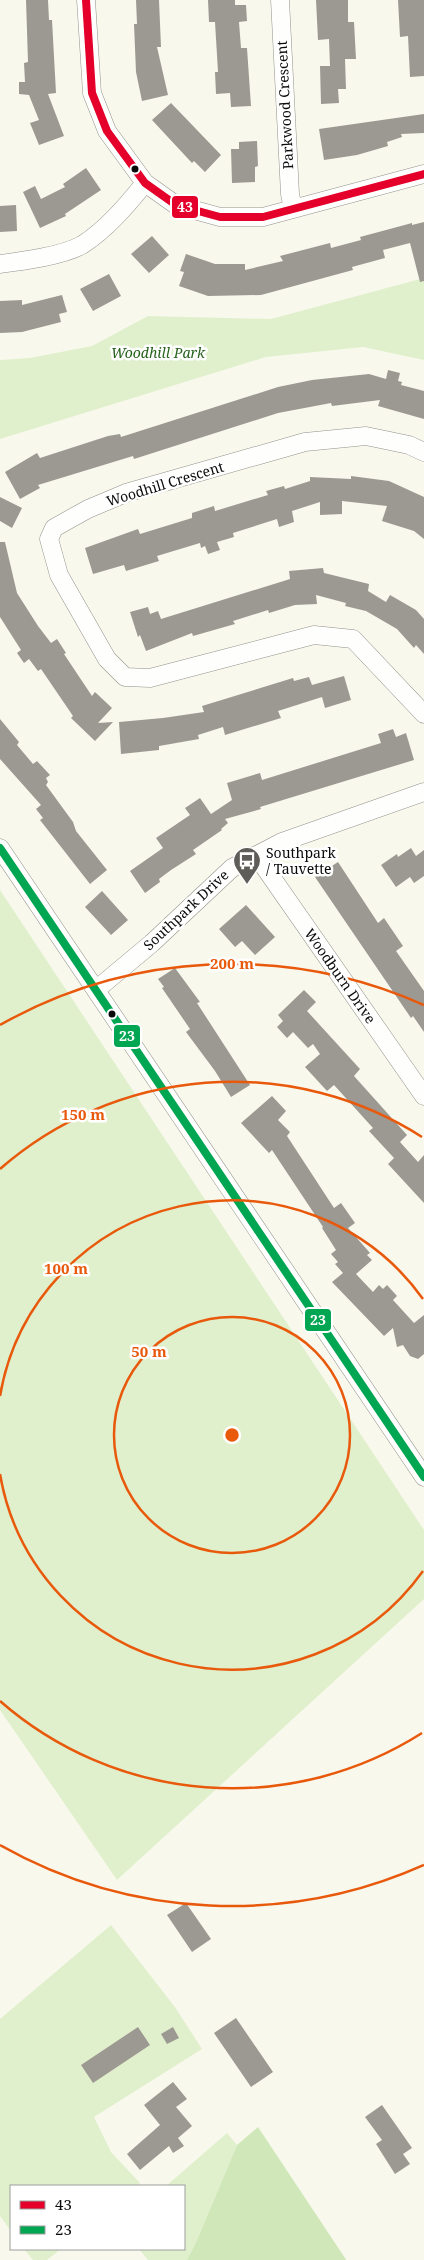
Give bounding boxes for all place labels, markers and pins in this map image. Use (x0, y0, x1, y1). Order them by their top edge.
unlabelled marker (130, 164, 140, 174)
place label: Southpark / Tauvette (266, 843, 336, 878)
bus stop icon: Southpark / Tauvette (232, 846, 262, 885)
unlabelled marker (107, 1009, 117, 1019)
centre of rings (223, 1426, 241, 1444)

